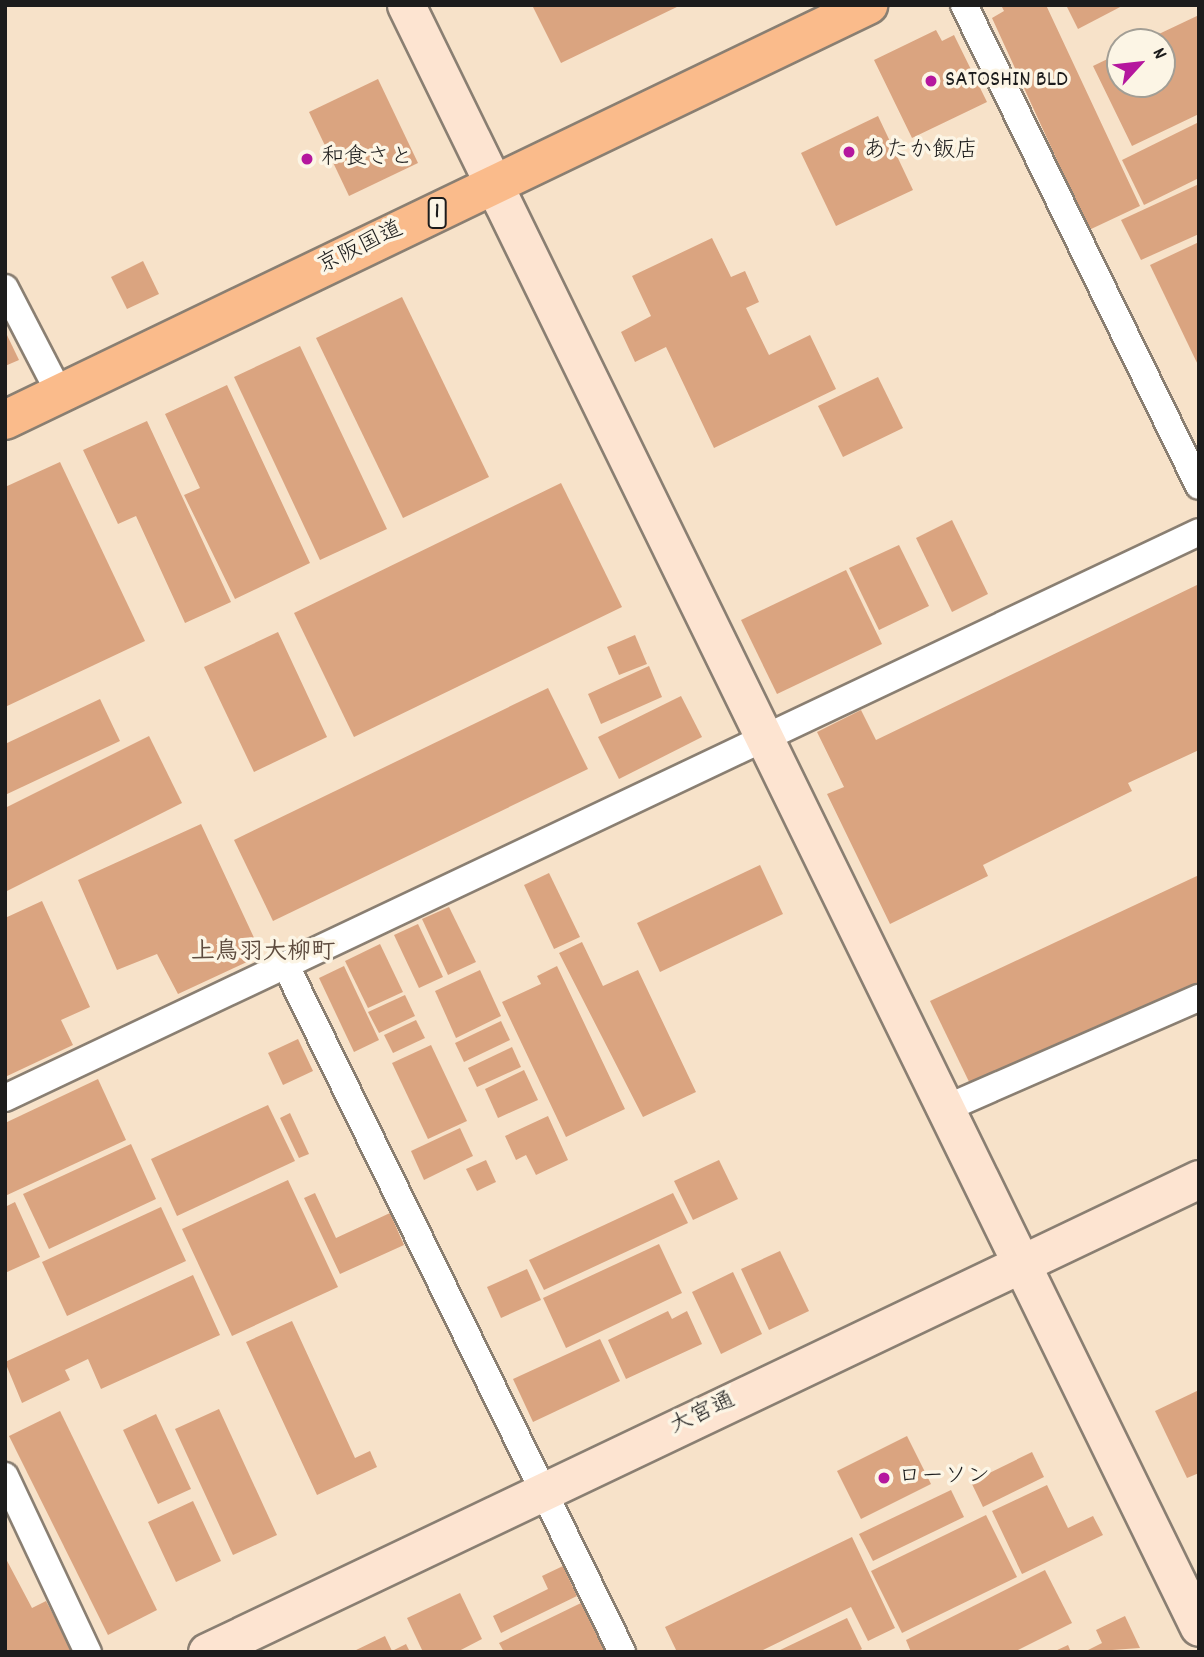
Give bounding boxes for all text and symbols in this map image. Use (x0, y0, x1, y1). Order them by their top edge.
north arrow (1106, 28, 1176, 98)
text: N (1144, 44, 1173, 64)
place label: SATOSHIN BLD (945, 67, 1068, 95)
marker: SATOSHIN BLD (923, 73, 939, 89)
place label: あたか飯店 (863, 138, 978, 166)
marker: あたか飯店 (841, 144, 857, 160)
place label: 和食さと (321, 145, 413, 173)
marker: 和食さと (299, 151, 315, 167)
road number: 1 (426, 196, 448, 230)
street label: 京阪国道 (314, 216, 408, 282)
district label: 上鳥羽大柳町 (191, 940, 335, 968)
street label: 大宮通 (666, 1388, 740, 1442)
place label: ローソン (898, 1464, 990, 1492)
marker: ローソン (876, 1470, 892, 1486)

